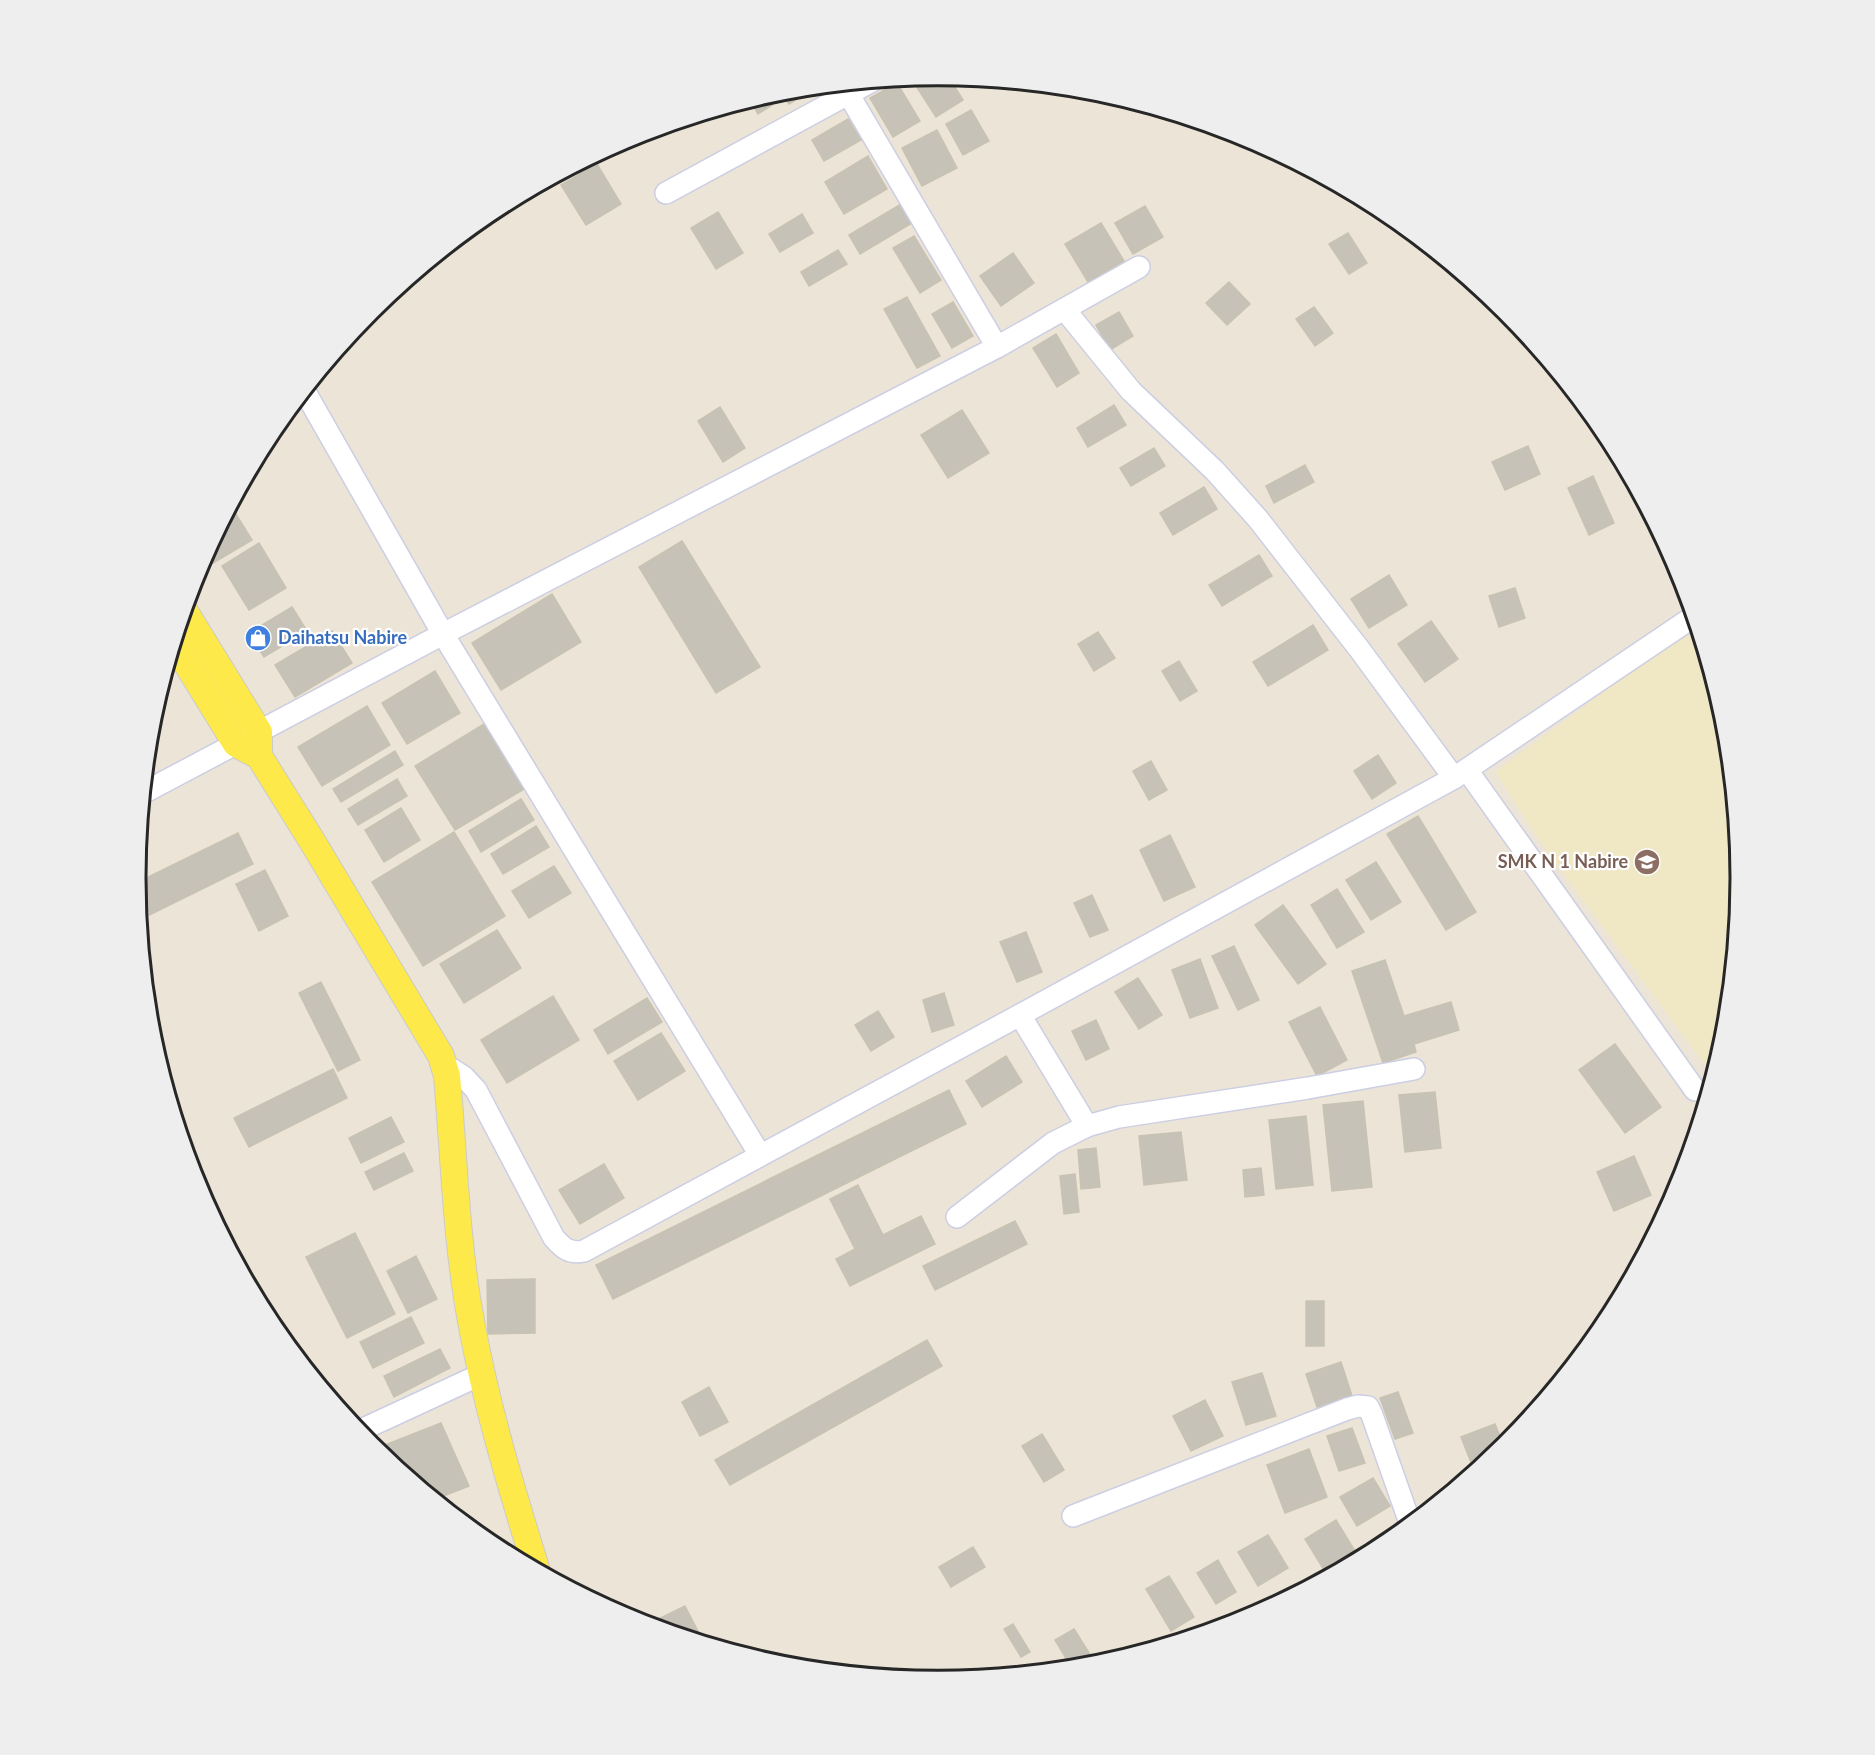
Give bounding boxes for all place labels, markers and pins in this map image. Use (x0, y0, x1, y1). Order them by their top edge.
shop icon: Daihatsu Nabire (243, 623, 273, 653)
place label: Daihatsu Nabire (278, 626, 407, 648)
school or university icon: SMK N 1 Nabire (1632, 847, 1662, 877)
place label: SMK N 1 Nabire (1498, 850, 1628, 872)

